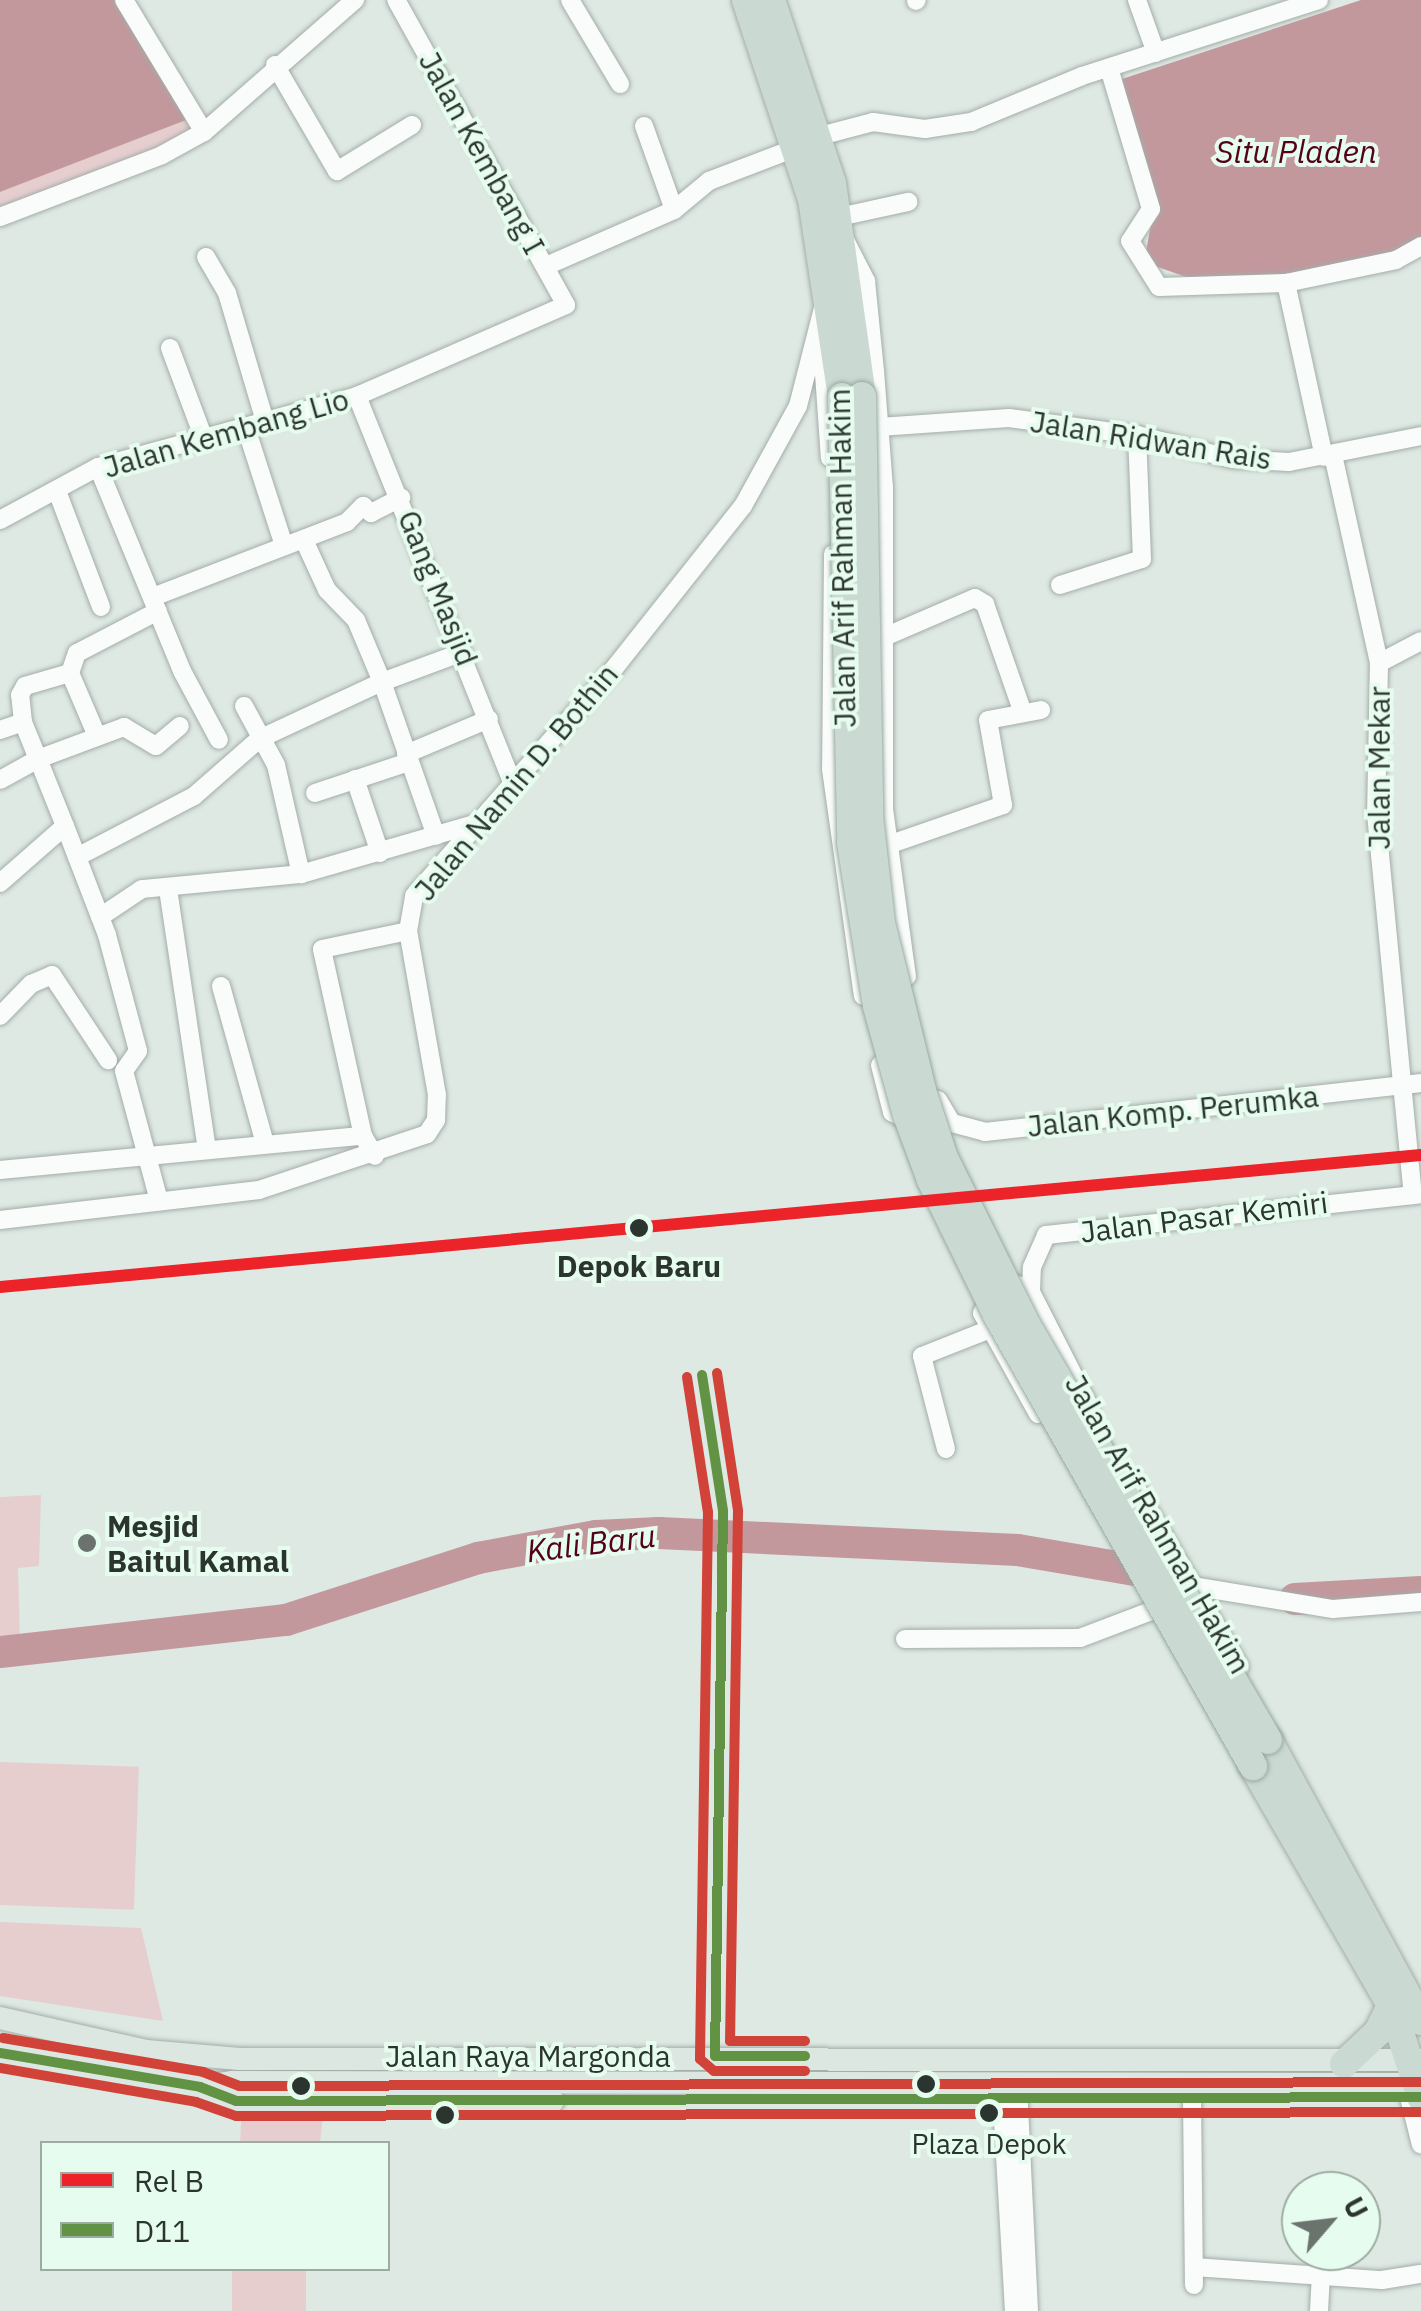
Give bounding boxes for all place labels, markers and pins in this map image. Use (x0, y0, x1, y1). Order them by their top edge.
marker: Depok Baru (624, 1213, 654, 1243)
place label: Depok Baru (557, 1248, 721, 1284)
place label: Mesjid Baitul Kamal (107, 1508, 289, 1578)
marker: Mesjid Baitul Kamal (76, 1532, 98, 1554)
unlabelled marker (916, 2074, 936, 2094)
unlabelled marker (291, 2076, 311, 2096)
marker: Plaza Depok (979, 2103, 999, 2123)
unlabelled marker (435, 2105, 455, 2125)
place label: Plaza Depok (912, 2127, 1066, 2161)

